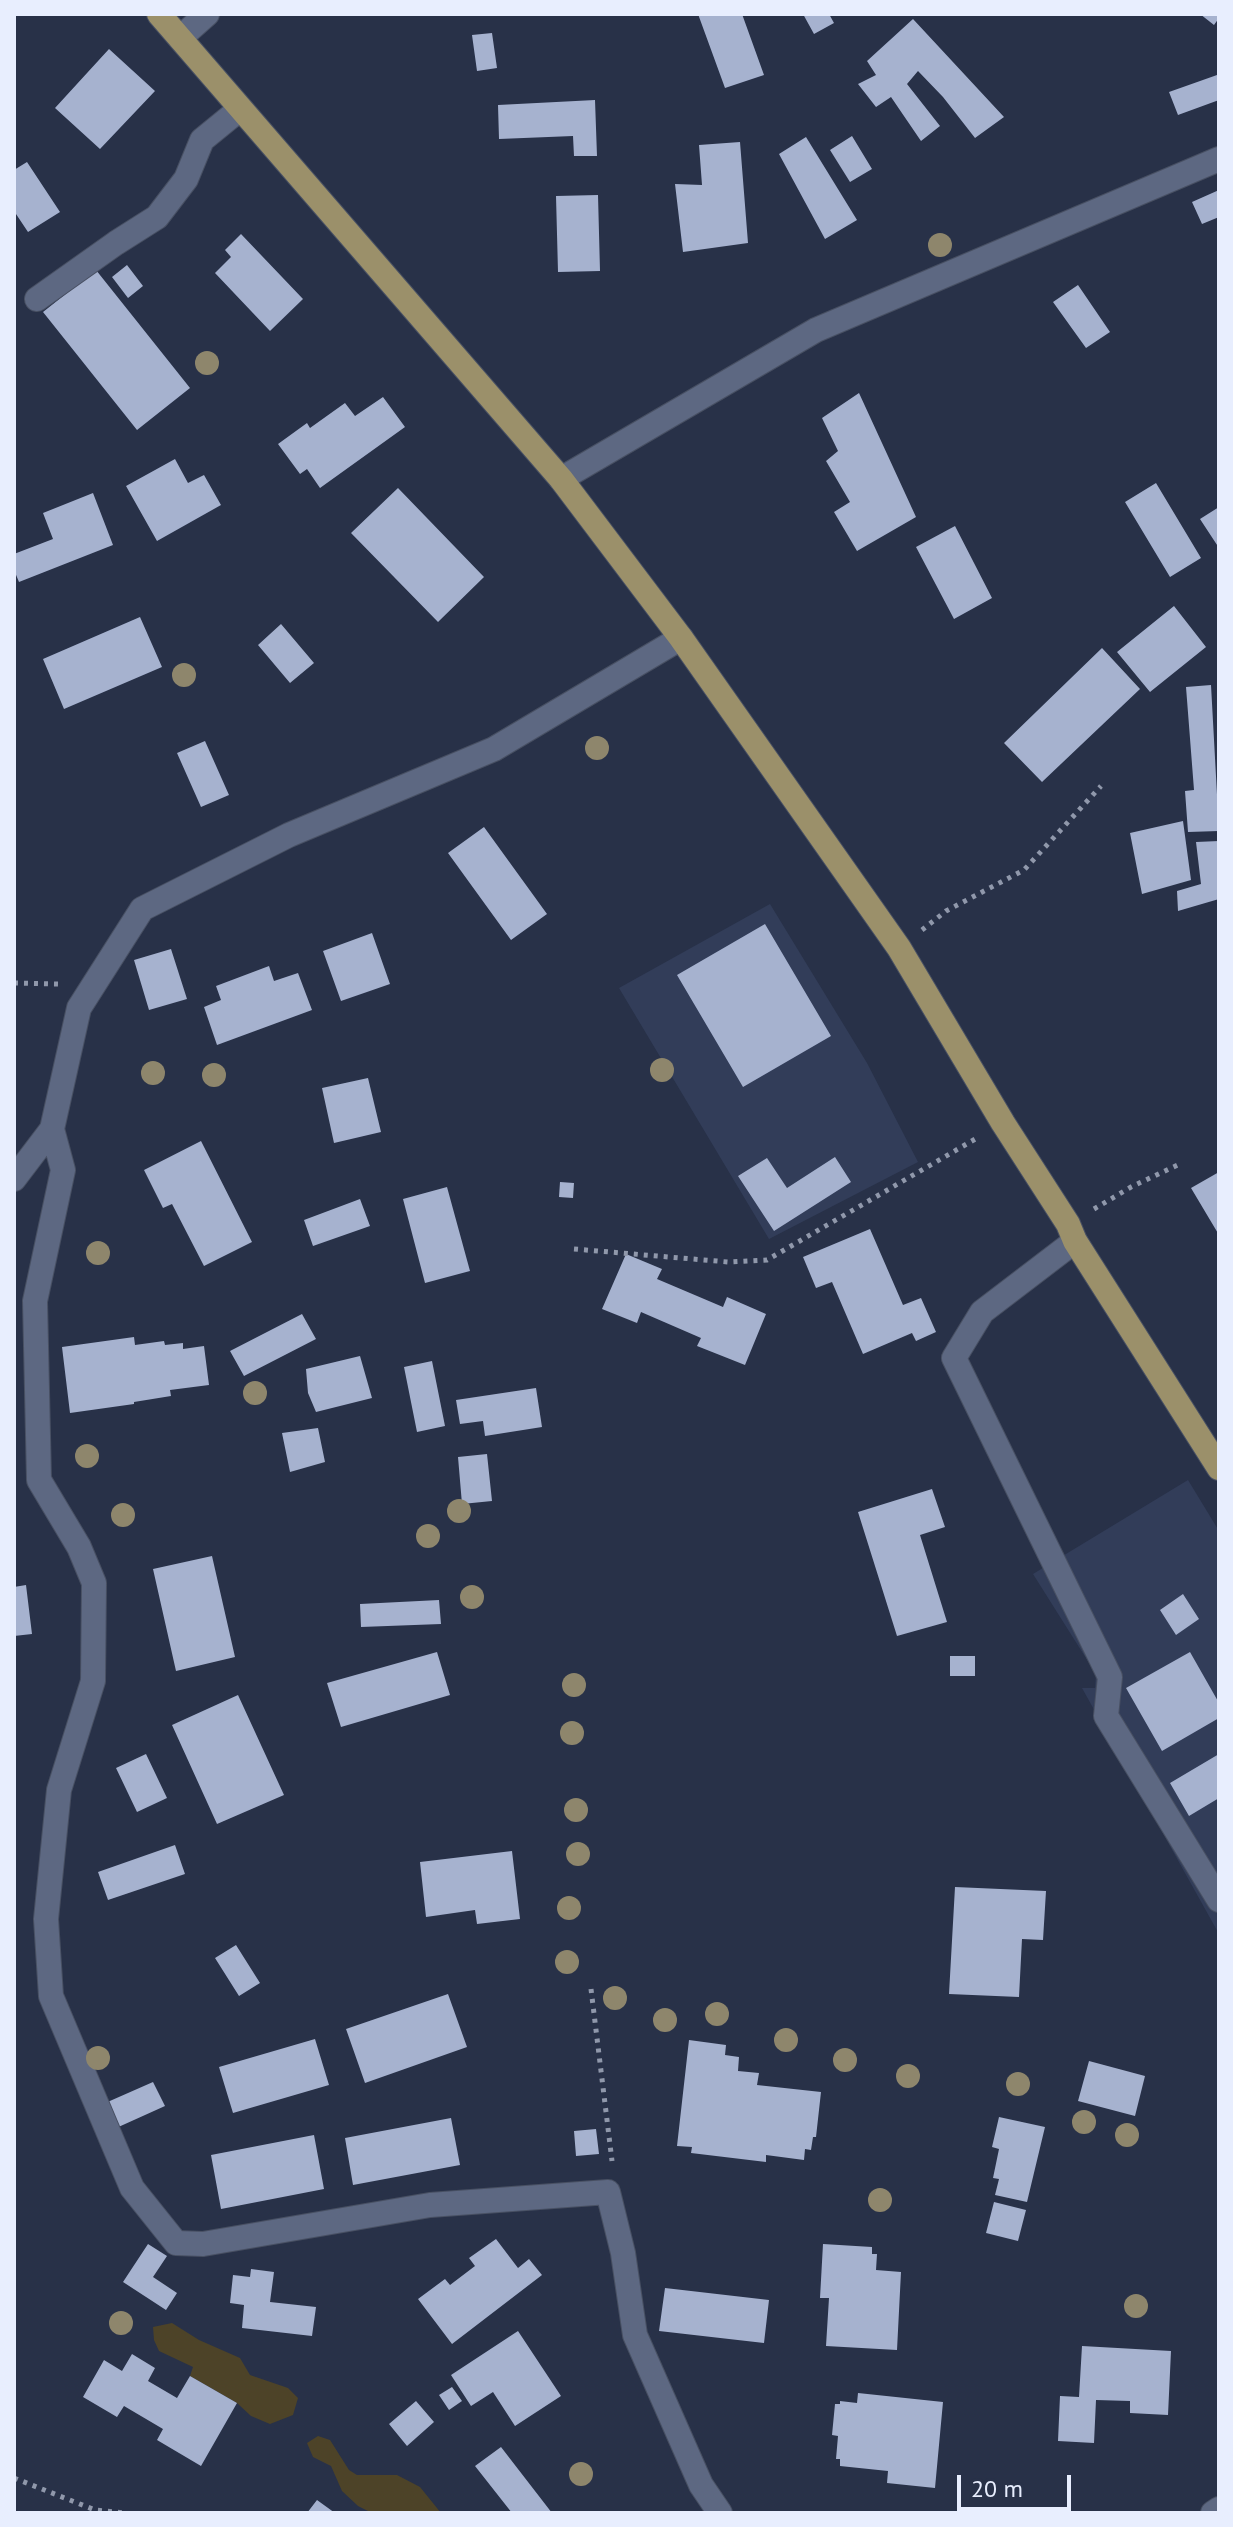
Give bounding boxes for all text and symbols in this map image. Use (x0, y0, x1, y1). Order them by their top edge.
scale bar (961, 2459, 1075, 2509)
text: 20 m (971, 2473, 1023, 2504)

